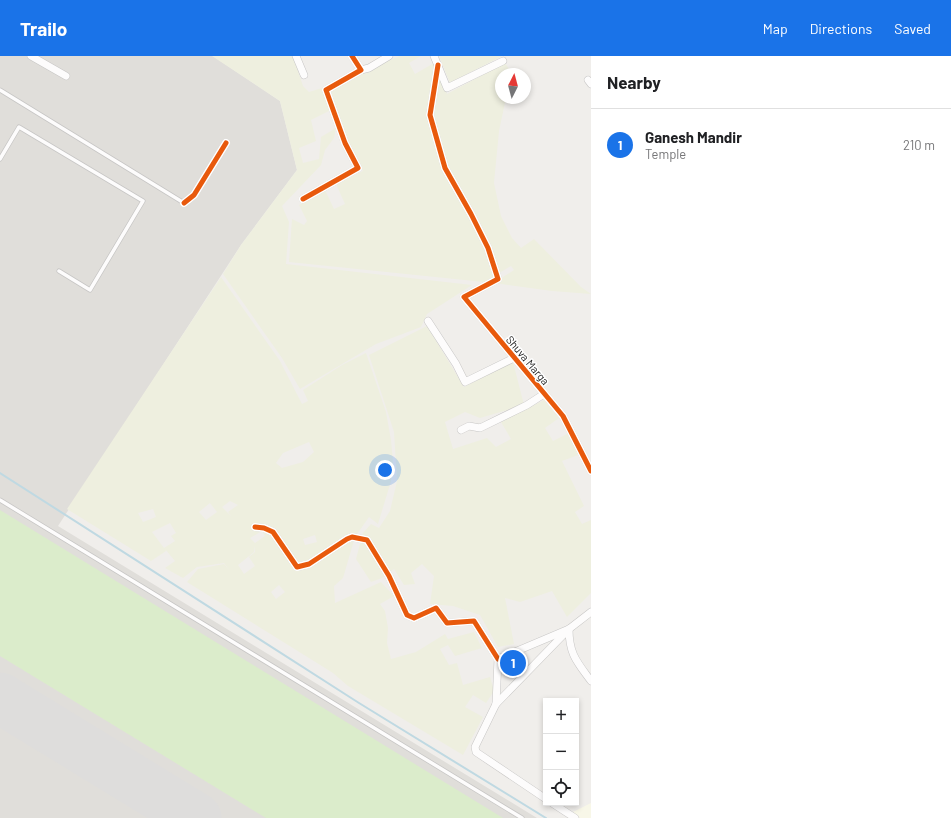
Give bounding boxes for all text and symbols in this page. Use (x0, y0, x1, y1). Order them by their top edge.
text: Trailo (20, 17, 67, 40)
text: Map (763, 20, 788, 37)
text: Directions (810, 20, 872, 37)
text: Saved (894, 20, 931, 37)
north arrow (495, 68, 531, 104)
text: Nearby (607, 72, 661, 92)
text: Ganesh Mandir (645, 128, 742, 146)
text: 1 (618, 137, 622, 153)
text: 210 m (903, 137, 935, 153)
text: Temple (645, 146, 686, 162)
street label: Shuva Marga (504, 333, 552, 387)
your location (375, 460, 395, 480)
pin: 1 (500, 648, 526, 678)
map controls (543, 698, 579, 806)
button: + (543, 698, 579, 734)
button: − (543, 734, 579, 770)
button: locate (543, 770, 579, 806)

